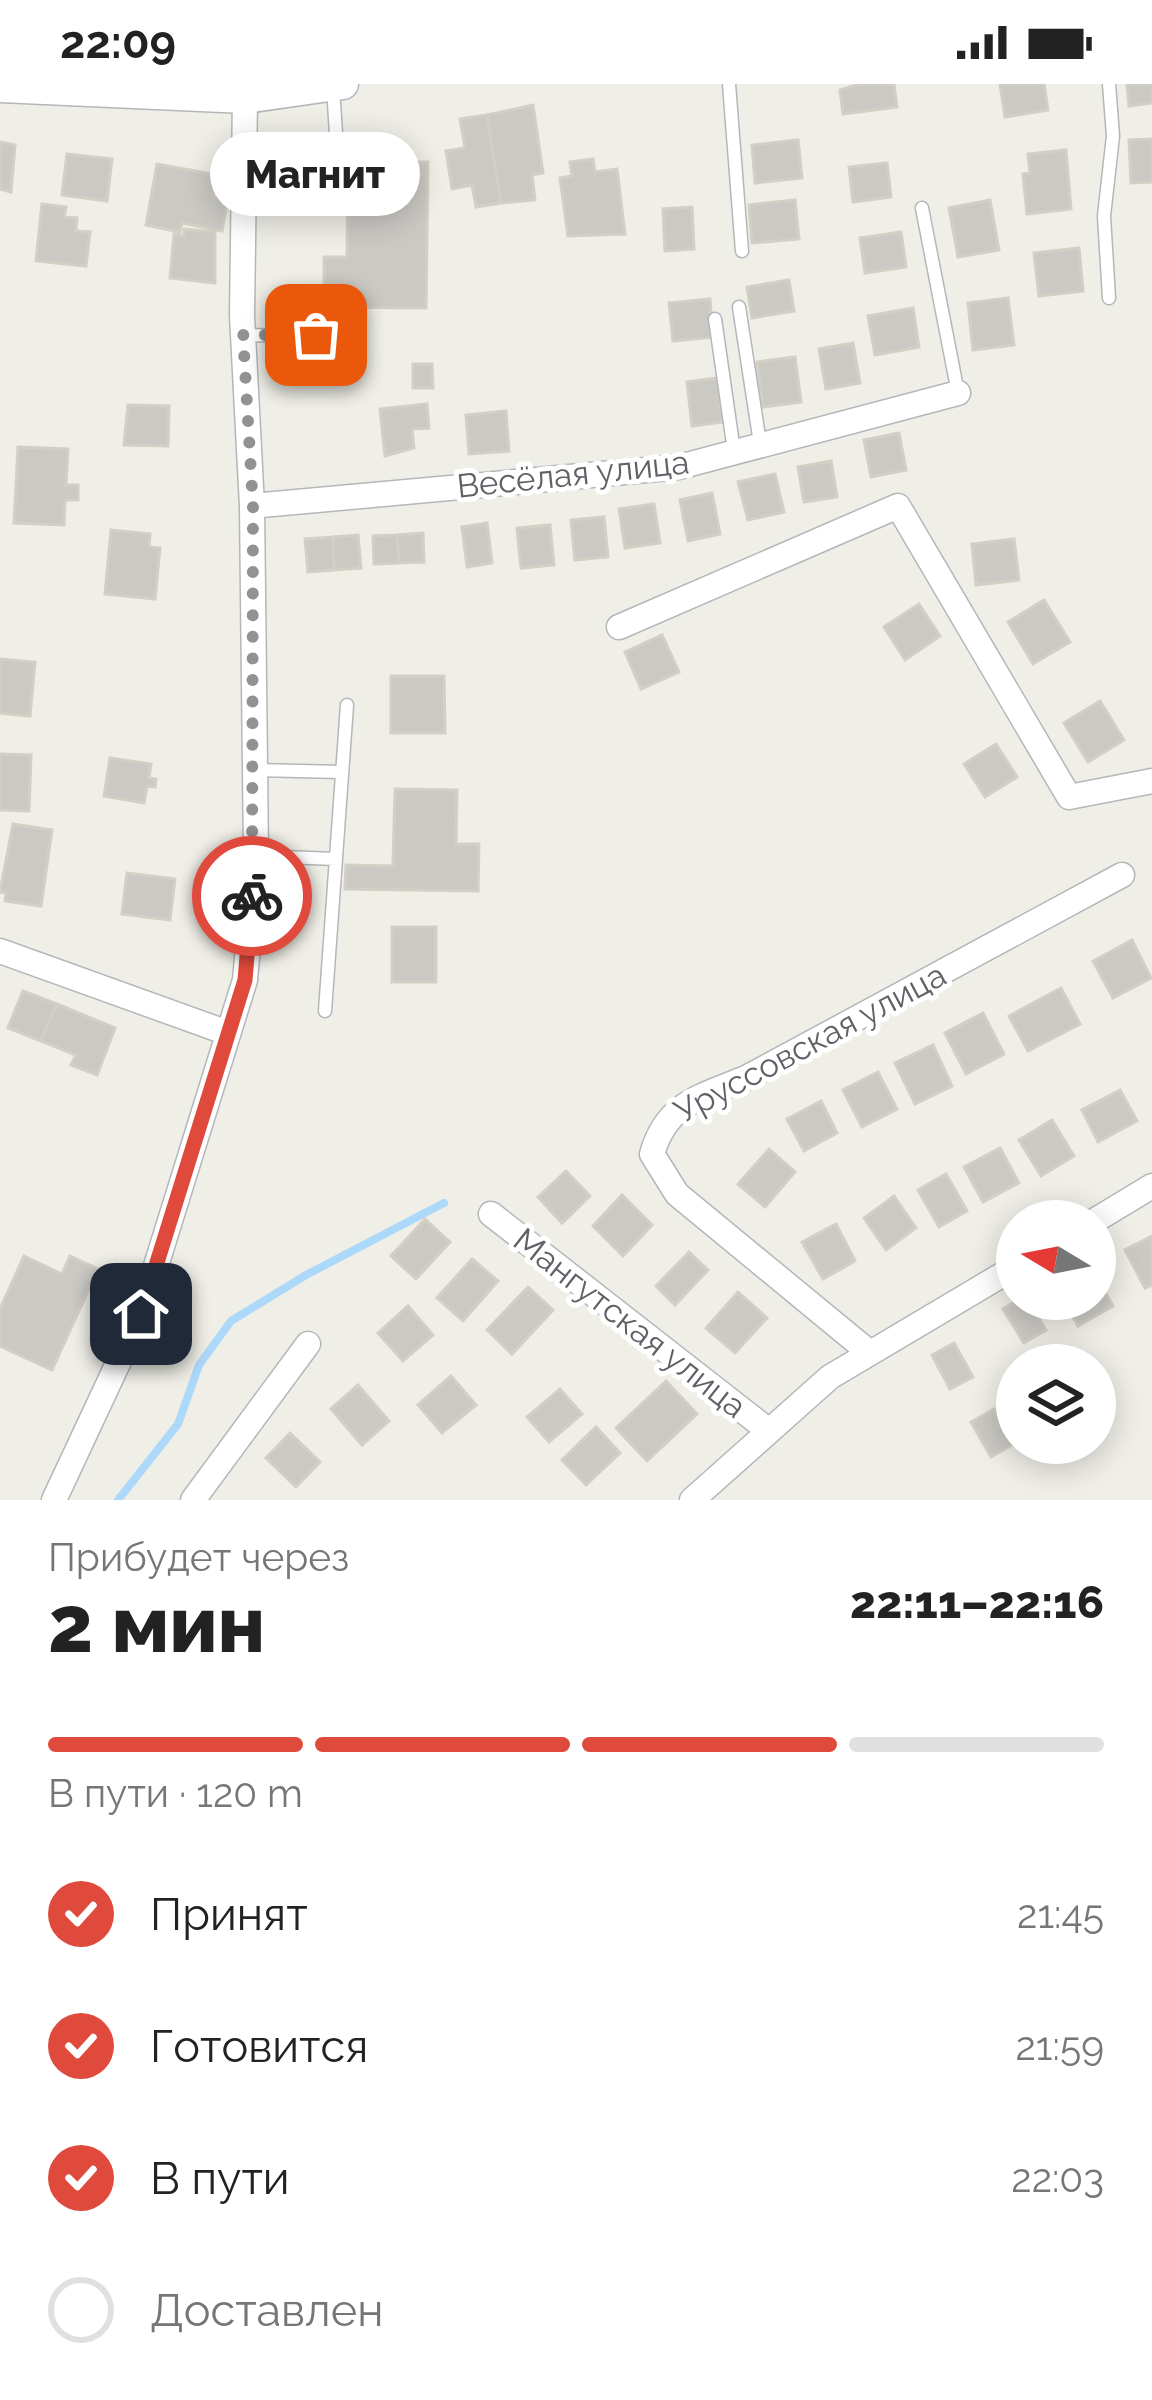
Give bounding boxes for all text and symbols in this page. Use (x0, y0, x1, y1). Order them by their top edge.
text: 22:09 (60, 16, 176, 69)
callout: Магнит (211, 131, 421, 215)
text: Магнит (245, 151, 385, 197)
pin (265, 284, 367, 386)
icon: bag (283, 302, 349, 368)
street label: Весёлая улица (455, 442, 691, 506)
courier (192, 836, 312, 956)
icon: bike (219, 863, 285, 929)
street label: Уруссовская улица (668, 955, 952, 1131)
north arrow (996, 1200, 1116, 1320)
map controls (996, 1200, 1116, 1464)
street label: Мангутская улица (506, 1220, 754, 1426)
pin (90, 1263, 192, 1365)
icon: home (108, 1281, 174, 1347)
button: layers (996, 1344, 1116, 1464)
text: Прибудет через (48, 1534, 349, 1580)
text: 22:11–22:16 (850, 1576, 1104, 1629)
text: 2 мин (48, 1579, 265, 1670)
text: В пути · 120 m (48, 1770, 303, 1816)
icon: check (48, 1881, 114, 1947)
text: Принят (150, 1888, 308, 1941)
text: 21:45 (1017, 1891, 1104, 1937)
icon: check (48, 2013, 114, 2079)
text: Готовится (150, 2020, 368, 2073)
text: 21:59 (1016, 2023, 1104, 2069)
icon: check (48, 2145, 114, 2211)
text: В пути (150, 2152, 290, 2205)
text: 22:03 (1011, 2155, 1104, 2201)
text: Доставлен (150, 2284, 383, 2337)

